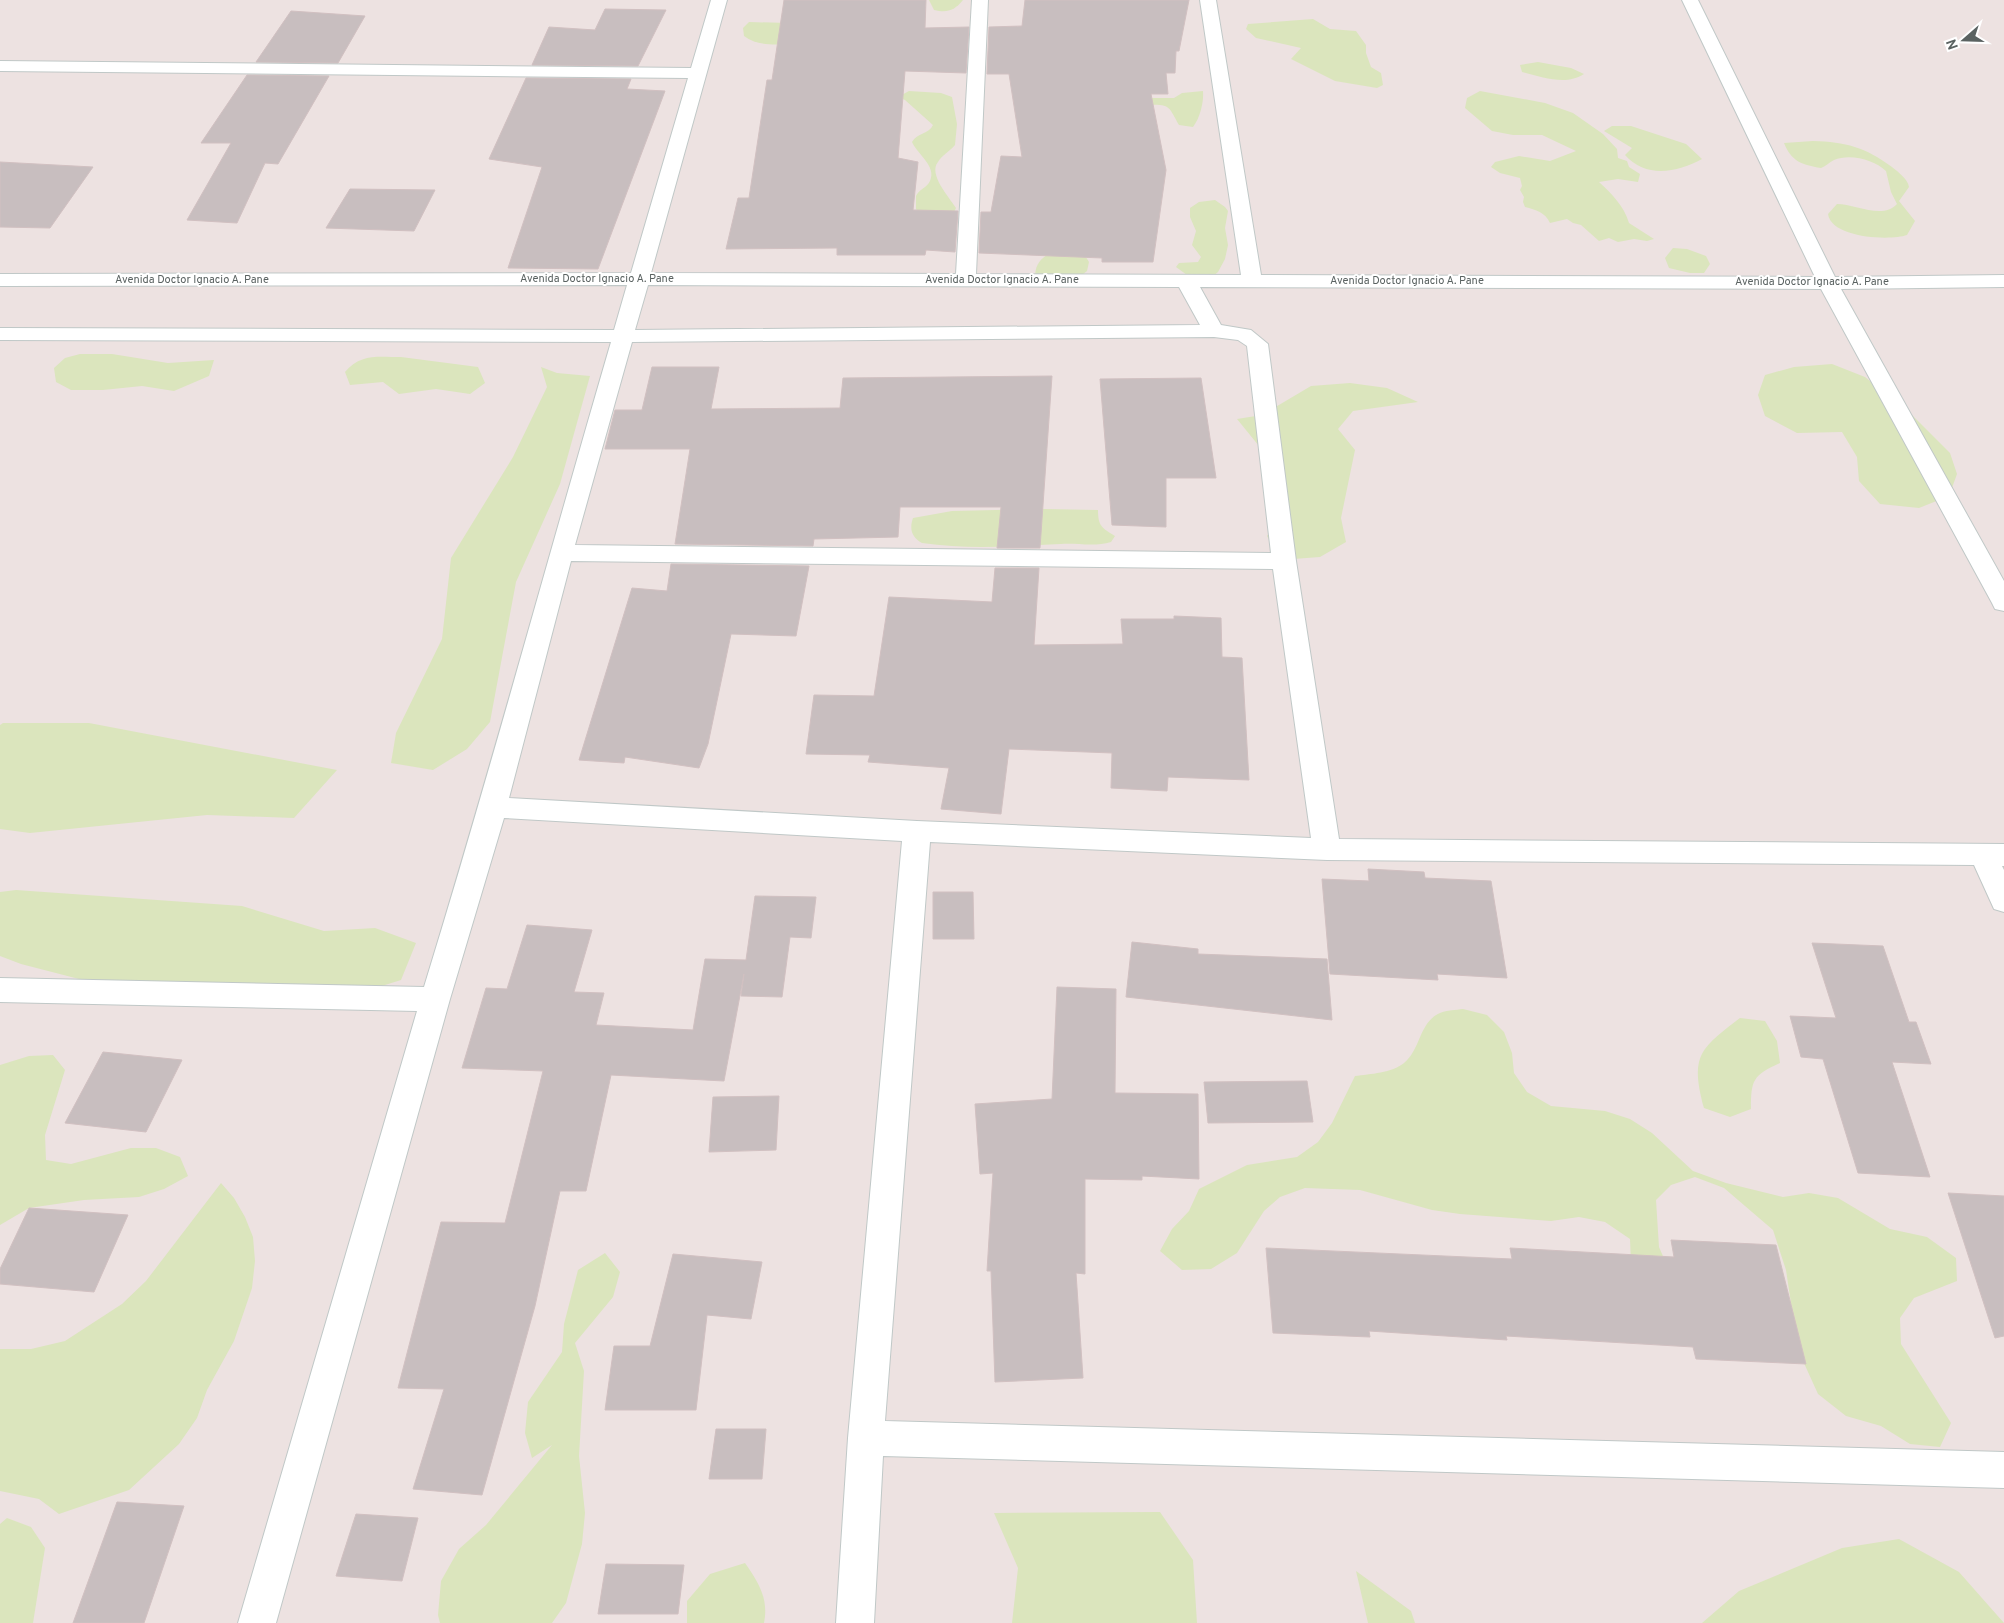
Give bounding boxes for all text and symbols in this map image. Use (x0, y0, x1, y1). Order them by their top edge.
north arrow (1939, 15, 1989, 65)
text: N (1943, 36, 1963, 52)
street label: Avenida Doctor Ignacio A. Pane (520, 272, 674, 286)
street label: Avenida Doctor Ignacio A. Pane (115, 273, 269, 287)
street label: Avenida Doctor Ignacio A. Pane (925, 273, 1079, 287)
street label: Avenida Doctor Ignacio A. Pane (1330, 274, 1484, 288)
street label: Avenida Doctor Ignacio A. Pane (1735, 275, 1889, 289)

